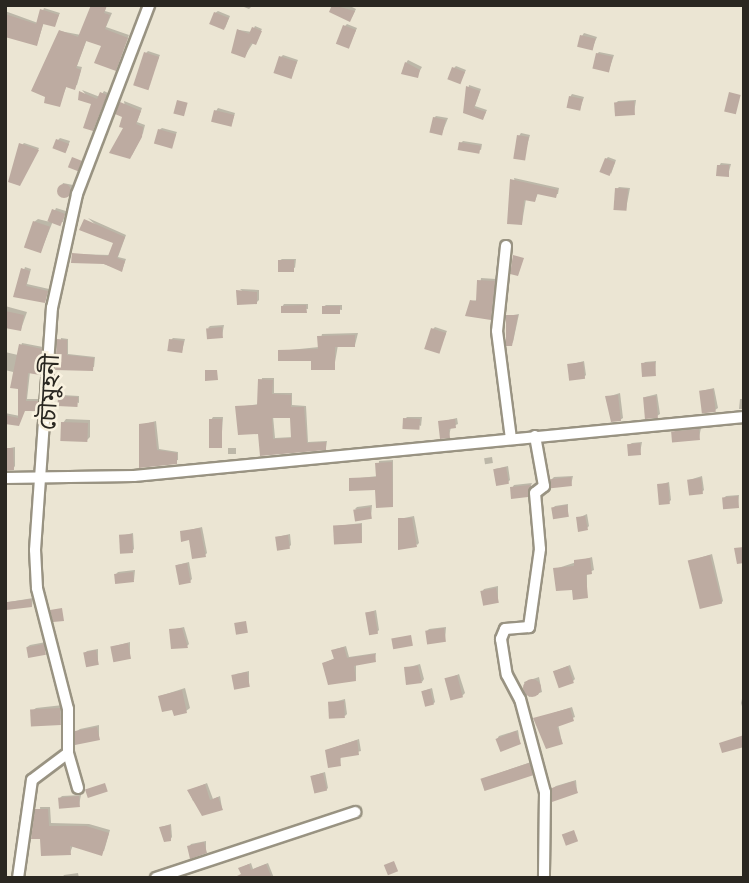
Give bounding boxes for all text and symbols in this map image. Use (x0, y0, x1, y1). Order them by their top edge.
street label: চৌমুহনী (32, 353, 64, 431)

